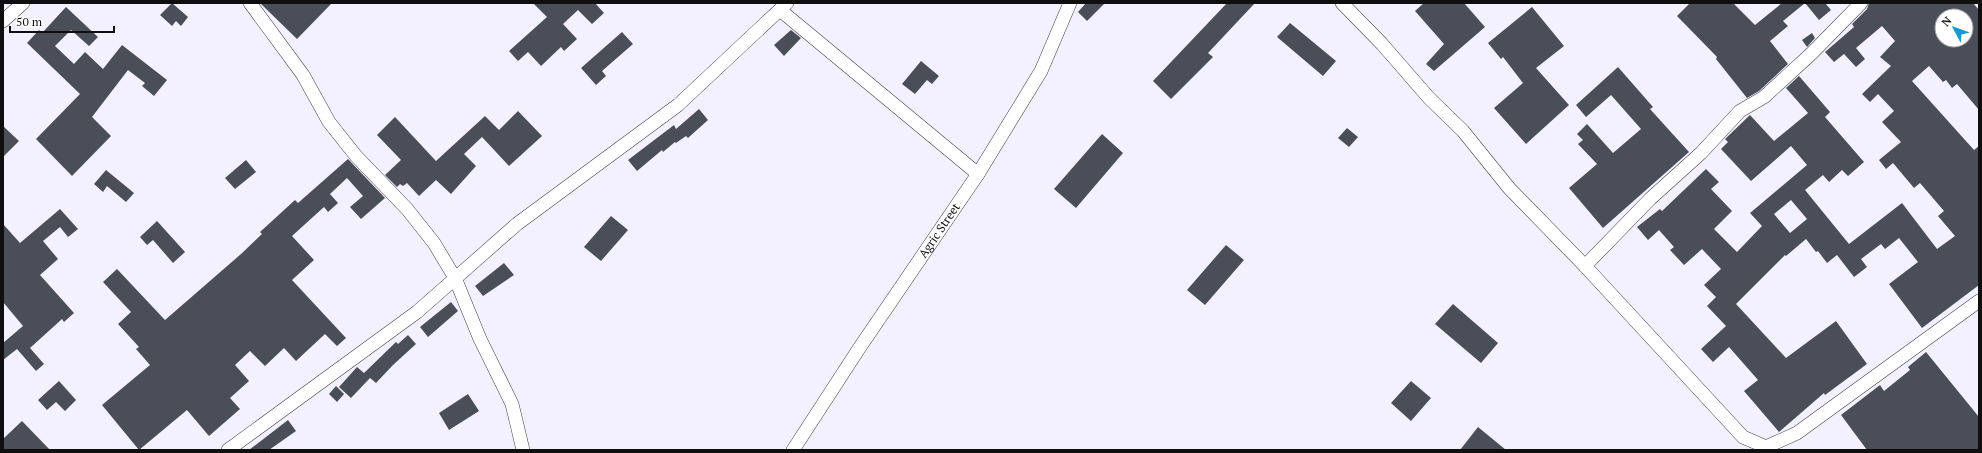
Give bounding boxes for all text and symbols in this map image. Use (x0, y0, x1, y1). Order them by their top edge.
scale bar (10, 8, 114, 34)
north arrow (1934, 8, 1974, 48)
text: N (1938, 13, 1955, 29)
text: 50 m (16, 14, 43, 29)
street label: Agric Street (915, 199, 963, 260)

